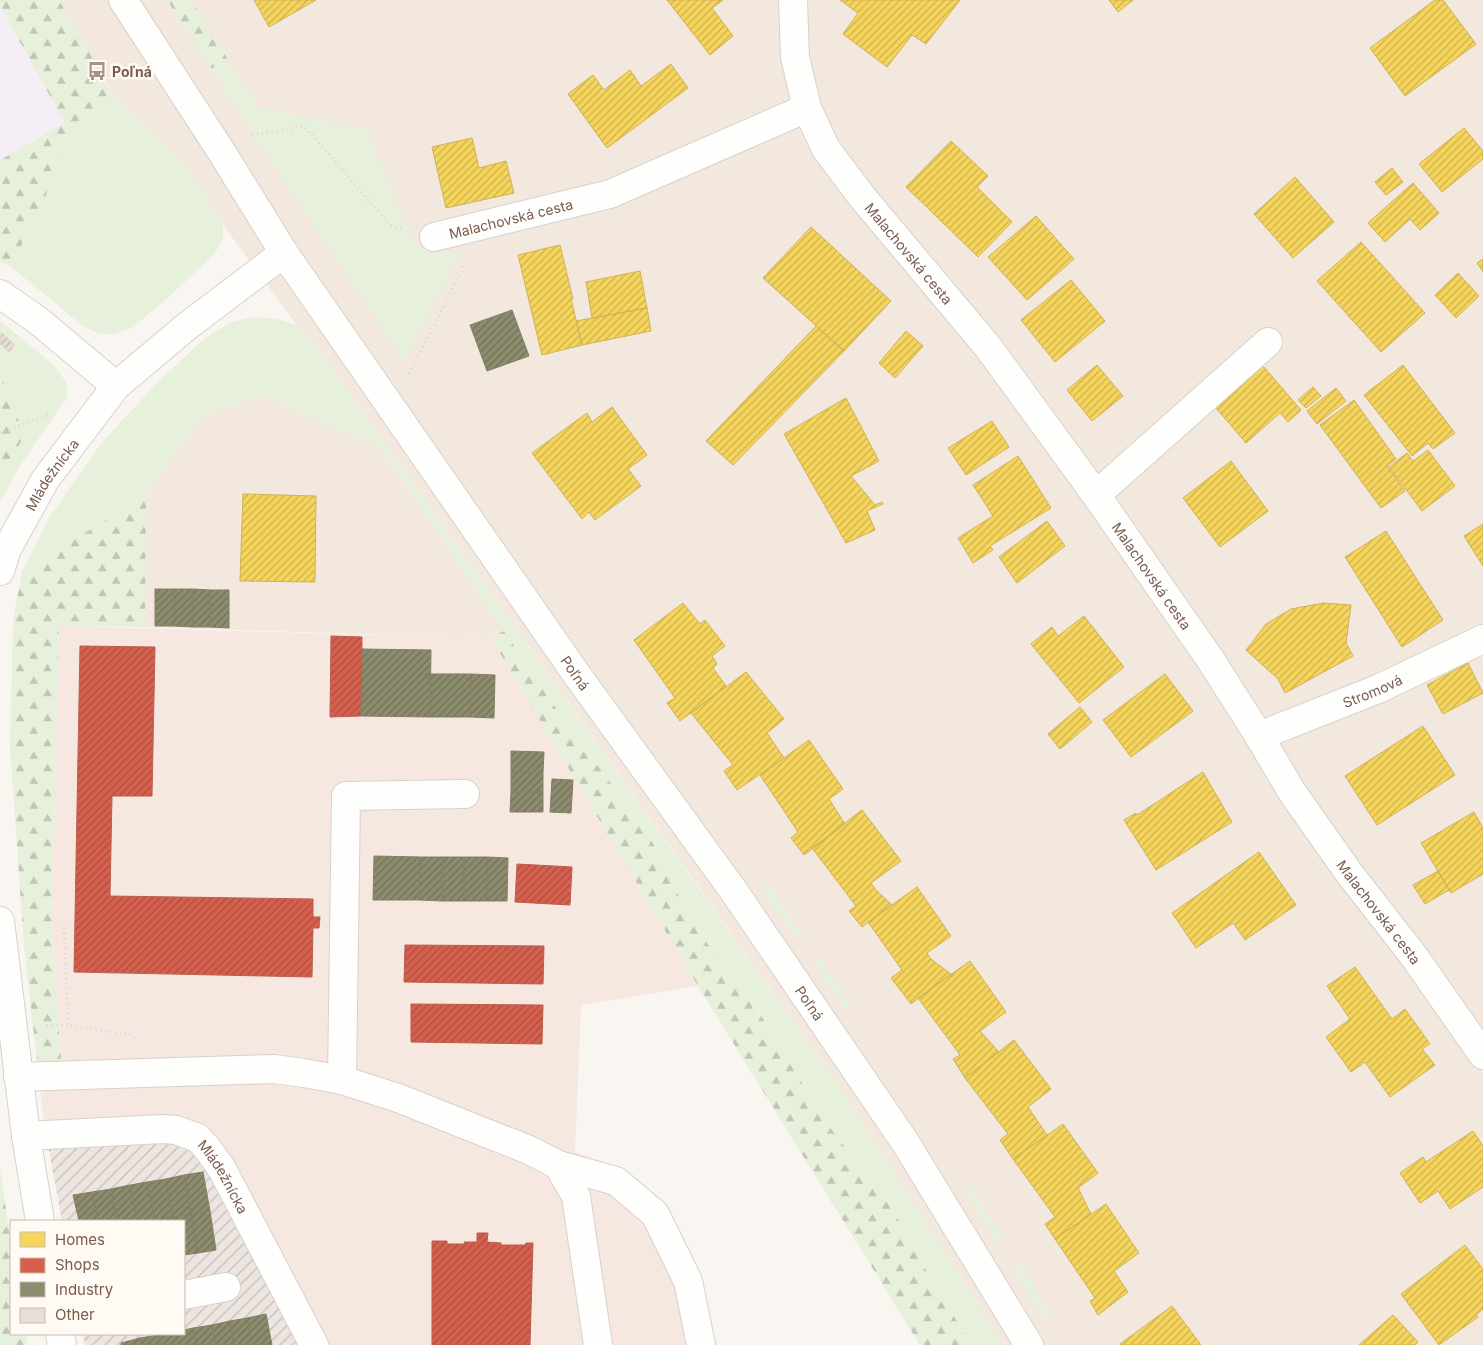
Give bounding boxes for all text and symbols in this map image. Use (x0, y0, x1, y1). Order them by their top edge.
bus stop icon: Poľná (86, 60, 108, 82)
place label: Poľná (112, 63, 152, 80)
street label: Malachovská cesta (447, 195, 574, 242)
street label: Malachovská cesta (862, 199, 957, 307)
street label: Mládežnícka (21, 435, 82, 514)
street label: Malachovská cesta (1109, 519, 1195, 633)
street label: Poľná (558, 652, 594, 693)
street label: Stromová (1340, 670, 1405, 711)
street label: Malachovská cesta (1334, 856, 1425, 967)
street label: Poľná (792, 982, 828, 1023)
street label: Mládežnícka (195, 1136, 252, 1216)
legend (10, 1220, 185, 1335)
text: Homes (55, 1230, 105, 1249)
text: Shops (55, 1255, 100, 1274)
text: Industry (55, 1280, 114, 1299)
text: Other (55, 1305, 95, 1324)

